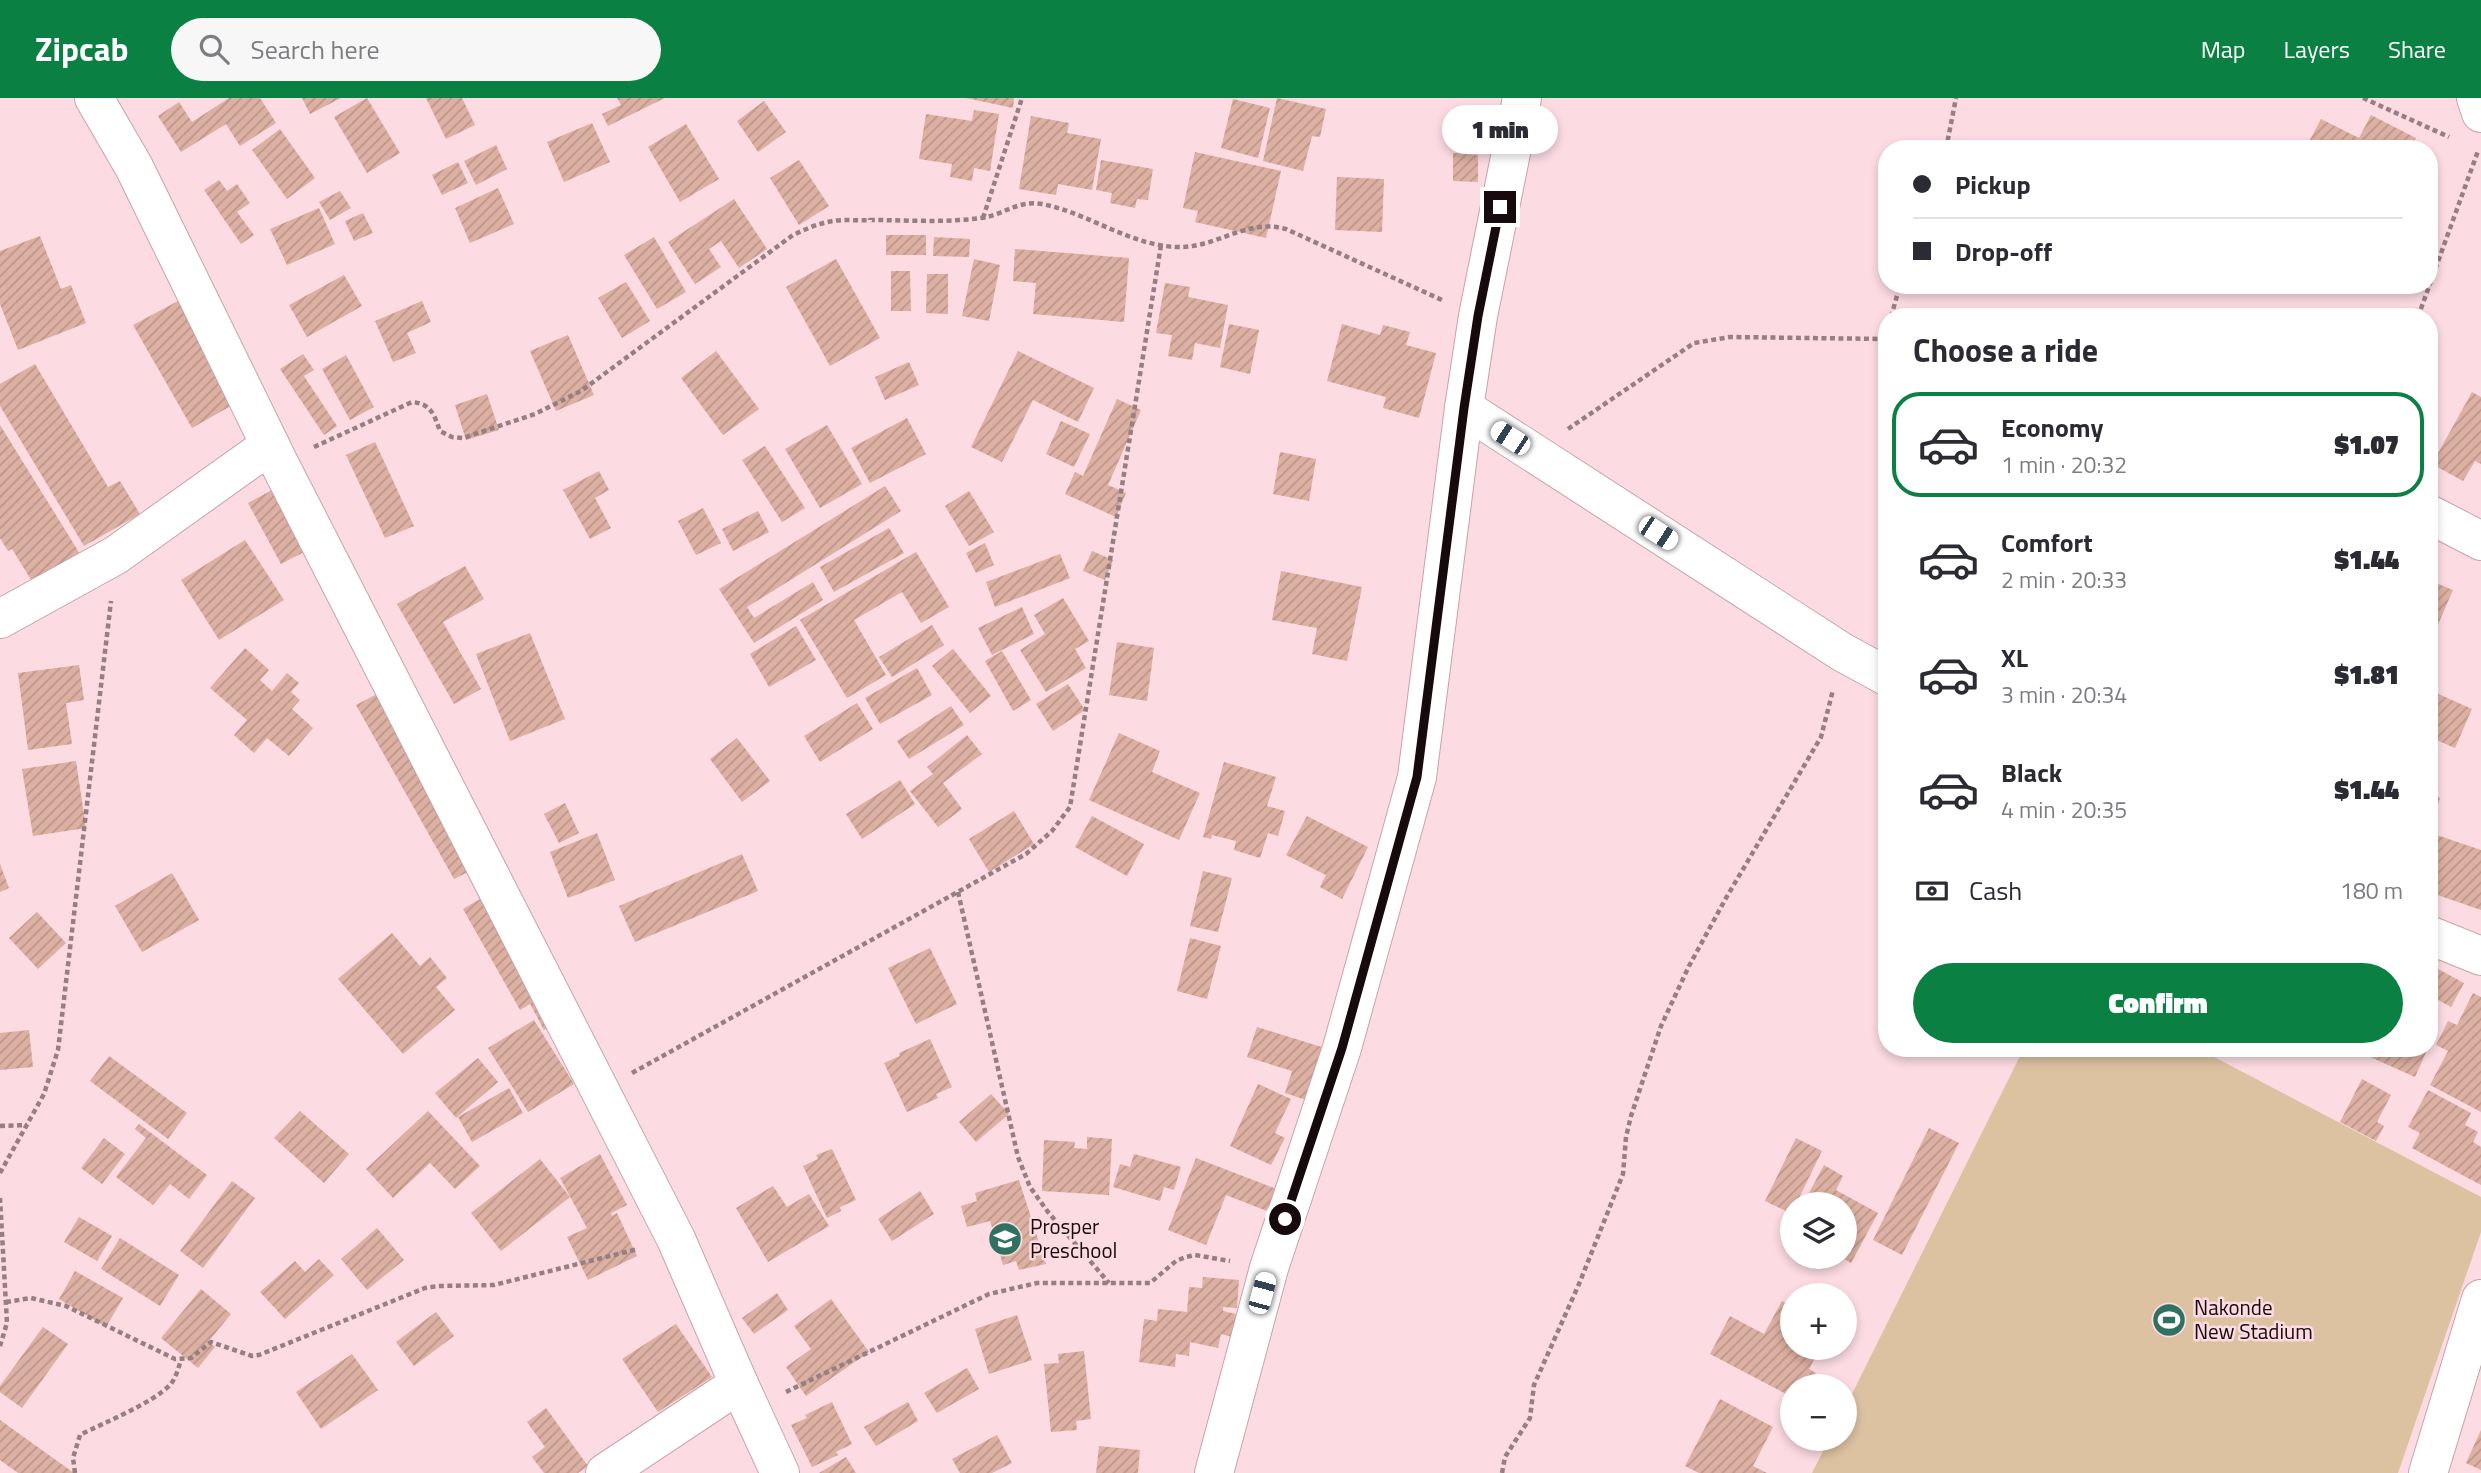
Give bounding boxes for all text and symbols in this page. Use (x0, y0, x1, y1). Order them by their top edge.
search box (171, 18, 661, 81)
text: Zipcab (35, 24, 129, 74)
icon: search (195, 30, 233, 68)
text: Search here (251, 30, 380, 69)
text: Map (2201, 31, 2246, 67)
text: Layers (2284, 31, 2350, 67)
text: Share (2388, 31, 2446, 67)
callout: 1 min (1442, 105, 1558, 154)
text: 1 min (1471, 112, 1529, 147)
text: Pickup (1955, 165, 2031, 204)
route end (1484, 191, 1516, 223)
text: Drop-off (1955, 232, 2052, 271)
text: Choose a ride (1913, 326, 2098, 374)
text: Economy (2001, 408, 2103, 447)
icon: car (1917, 413, 1980, 476)
car (1487, 418, 1534, 458)
text: $1.07 (2334, 425, 2399, 464)
text: 1 min · 20:32 (2001, 447, 2127, 482)
car (1635, 513, 1682, 553)
text: Comfort (2001, 523, 2093, 562)
icon: car (1917, 528, 1980, 591)
text: $1.44 (2334, 540, 2399, 579)
text: 2 min · 20:33 (2001, 562, 2127, 597)
text: XL (2001, 638, 2028, 677)
icon: car (1917, 643, 1980, 706)
text: $1.81 (2334, 655, 2399, 694)
text: 3 min · 20:34 (2001, 677, 2127, 712)
text: Black (2001, 753, 2062, 792)
icon: car (1917, 758, 1980, 821)
text: $1.44 (2334, 770, 2399, 809)
text: 4 min · 20:35 (2001, 792, 2127, 827)
text: Cash (1969, 871, 2022, 910)
icon: cash (1913, 872, 1951, 910)
text: 180 m (2340, 873, 2403, 908)
button: Confirm (1913, 963, 2403, 1043)
map controls (1780, 1192, 1857, 1451)
button: layers (1780, 1192, 1857, 1269)
route start (1269, 1203, 1301, 1235)
place label: Prosper Preschool (1030, 1210, 1117, 1266)
school or university icon: Prosper Preschool (986, 1220, 1024, 1258)
car (1247, 1270, 1278, 1316)
button: + (1780, 1283, 1857, 1360)
place label: Nakonde New Stadium (2194, 1291, 2313, 1347)
sports icon: Nakonde New Stadium (2150, 1301, 2188, 1339)
button: − (1780, 1374, 1857, 1451)

